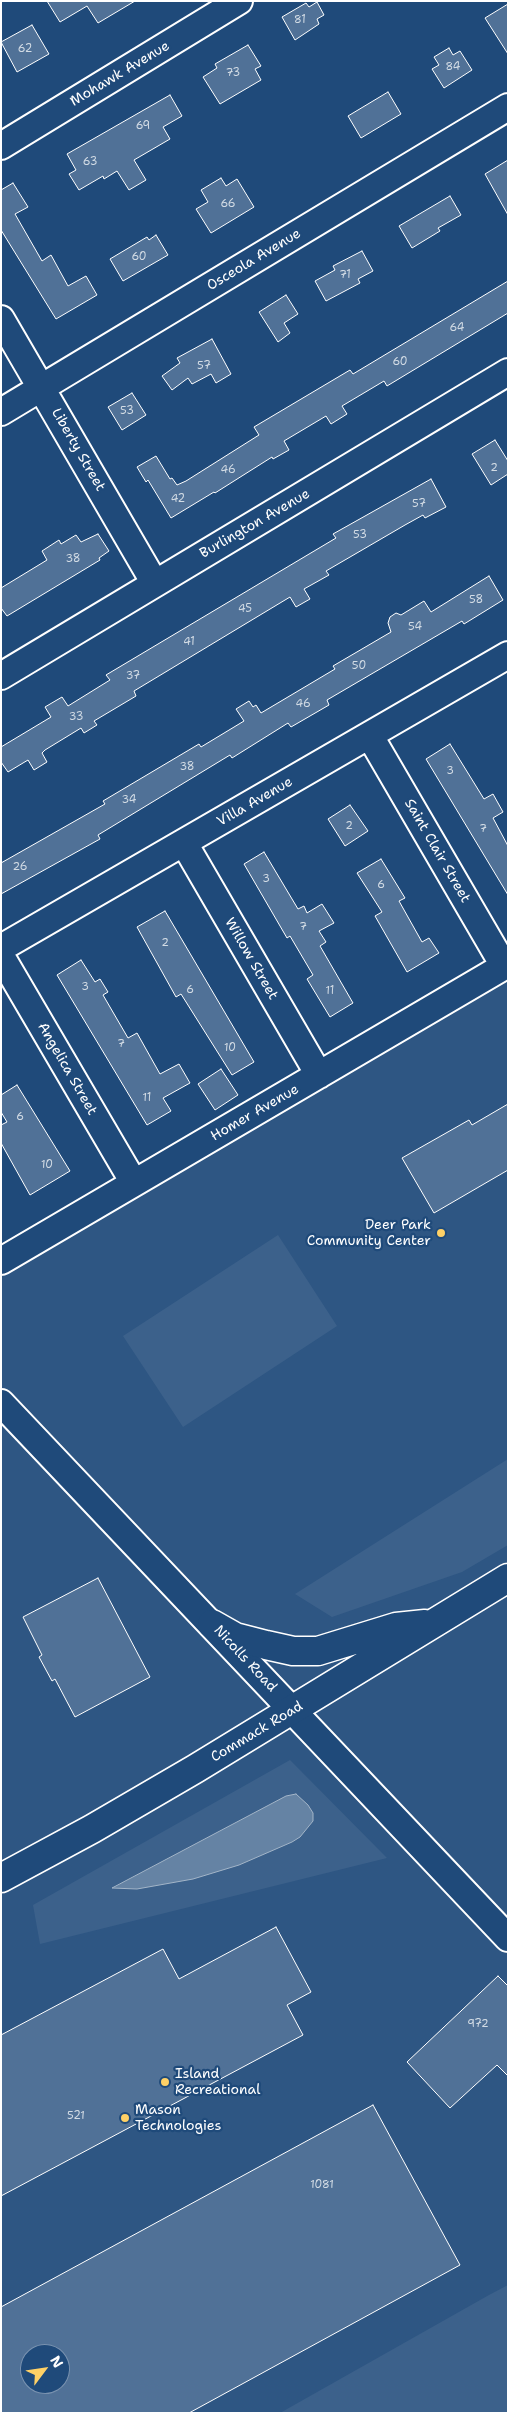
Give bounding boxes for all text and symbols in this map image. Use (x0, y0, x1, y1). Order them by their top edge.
house number: 81 (294, 13, 306, 27)
street label: Mohawk Avenue (67, 38, 173, 110)
house number: 62 (18, 42, 32, 56)
house number: 84 (446, 60, 460, 74)
house number: 73 (226, 66, 240, 80)
house number: 69 (136, 119, 150, 133)
house number: 63 (83, 155, 97, 169)
house number: 66 (220, 197, 236, 211)
street label: Osceola Avenue (204, 225, 304, 295)
house number: 60 (131, 250, 147, 264)
house number: 71 (339, 268, 351, 282)
house number: 64 (449, 321, 465, 335)
house number: 60 (392, 355, 408, 369)
house number: 57 (197, 359, 211, 373)
house number: 53 (120, 404, 134, 418)
street label: Liberty Street (47, 406, 109, 494)
house number: 2 (490, 461, 498, 475)
house number: 46 (220, 463, 236, 477)
street label: Burlington Avenue (197, 486, 313, 562)
house number: 42 (171, 492, 185, 506)
house number: 57 (412, 497, 426, 511)
house number: 53 (353, 528, 367, 542)
house number: 38 (65, 552, 81, 566)
house number: 58 (469, 593, 483, 607)
house number: 45 (238, 602, 252, 616)
house number: 54 (408, 620, 422, 634)
house number: 41 (183, 635, 195, 649)
house number: 50 (352, 659, 366, 673)
house number: 37 (126, 669, 140, 683)
house number: 46 (295, 697, 311, 711)
house number: 33 (69, 710, 83, 724)
house number: 38 (179, 760, 195, 774)
house number: 3 (446, 764, 454, 778)
street label: Villa Avenue (214, 774, 296, 830)
house number: 34 (122, 793, 136, 807)
street label: Saint Clair Street (400, 796, 474, 906)
house number: 2 (345, 819, 353, 833)
house number: 7 (479, 822, 487, 836)
house number: 26 (13, 860, 27, 874)
house number: 3 (262, 872, 270, 886)
house number: 6 (377, 878, 385, 892)
street label: Willow Street (221, 915, 281, 1003)
house number: 7 (299, 920, 307, 934)
house number: 2 (161, 936, 169, 950)
house number: 3 (81, 980, 89, 994)
house number: 6 (186, 983, 194, 997)
house number: 11 (326, 984, 334, 998)
street label: Angelica Street (34, 1020, 100, 1118)
house number: 7 (117, 1037, 125, 1051)
house number: 10 (224, 1041, 236, 1055)
street label: Homer Avenue (208, 1081, 302, 1145)
house number: 11 (143, 1091, 151, 1105)
house number: 6 (16, 1110, 24, 1124)
house number: 10 (41, 1158, 53, 1172)
place label: Deer Park Community Center (307, 1217, 431, 1250)
marker: Deer Park Community Center (435, 1227, 447, 1239)
street label: Nicolls Road (210, 1622, 280, 1696)
street label: Commack Road (208, 1698, 306, 1766)
house number: 972 (467, 2017, 489, 2031)
place label: Island Recreational (175, 2066, 260, 2098)
marker: Island Recreational (159, 2076, 171, 2088)
place label: Mason Technologies (135, 2102, 221, 2134)
house number: 521 (67, 2109, 85, 2123)
marker: Mason Technologies (119, 2112, 131, 2124)
house number: 1081 (310, 2178, 334, 2192)
north arrow (20, 2344, 70, 2394)
text: N (46, 2352, 68, 2371)

